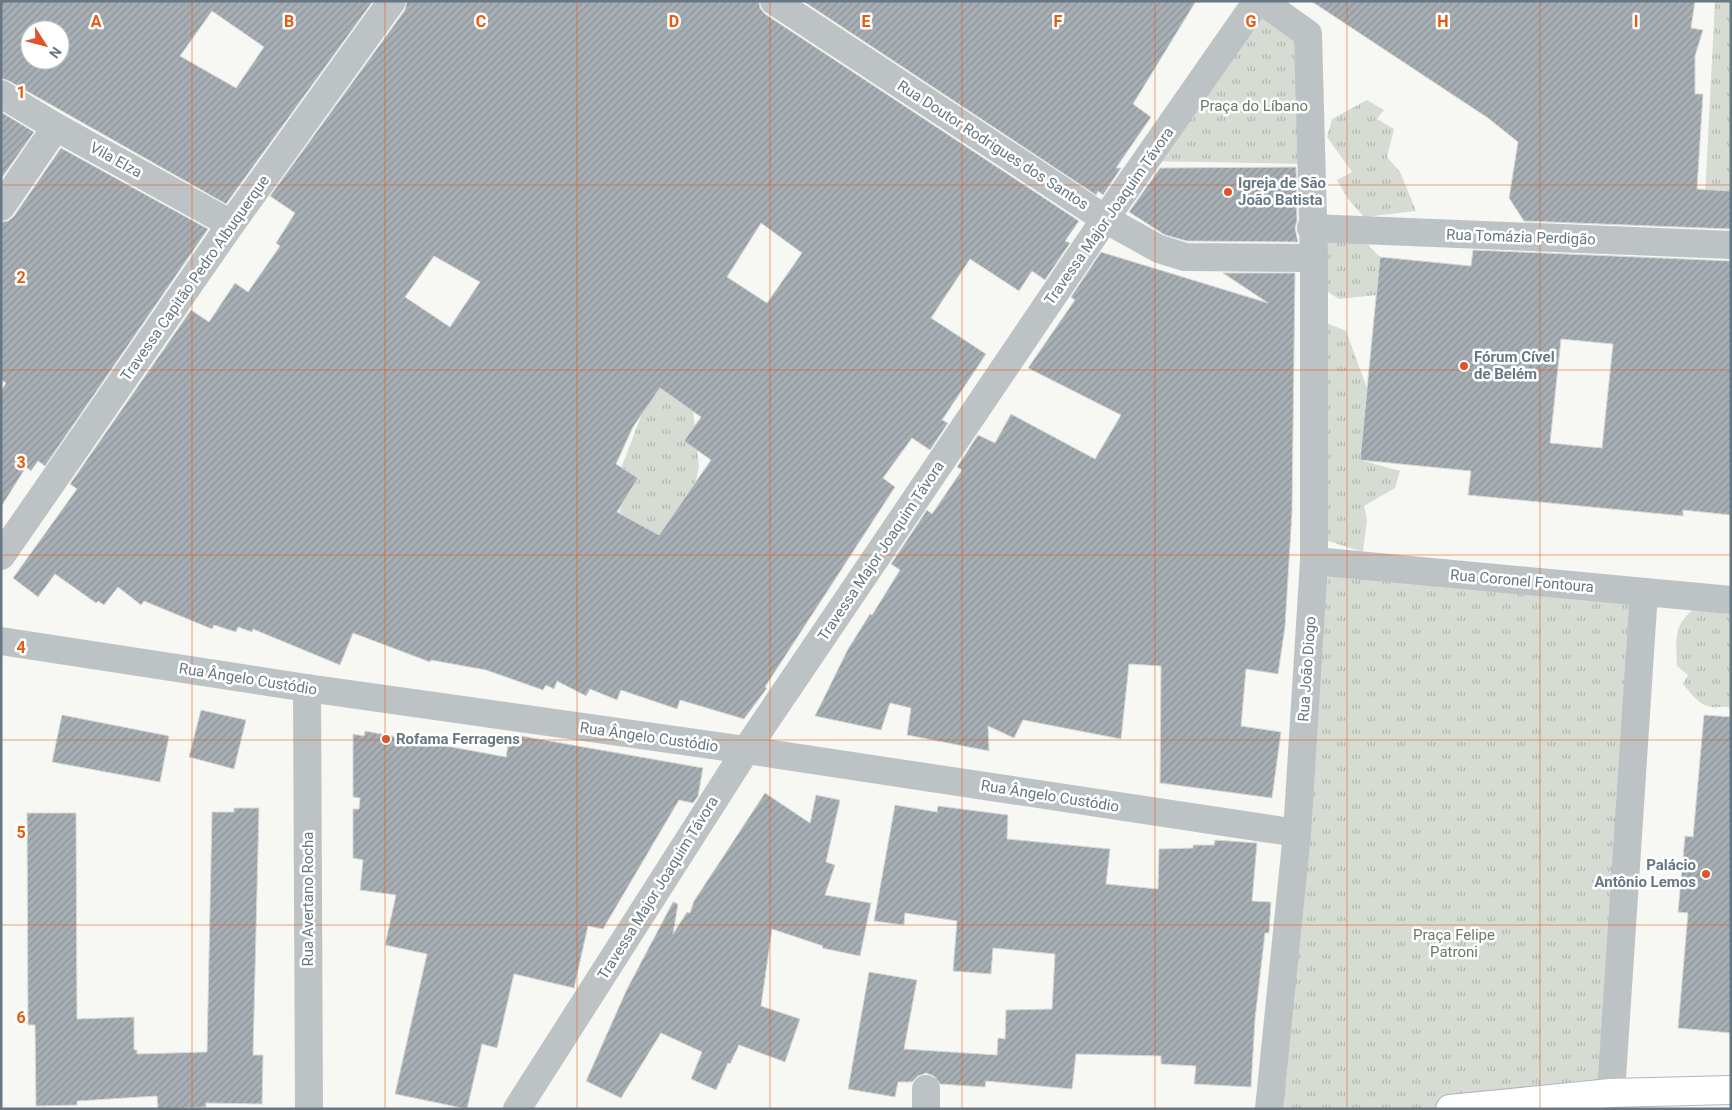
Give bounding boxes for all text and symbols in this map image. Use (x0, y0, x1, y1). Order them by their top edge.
text: A (91, 12, 102, 31)
text: B (284, 12, 294, 31)
text: C (476, 12, 486, 31)
text: D (669, 12, 679, 31)
text: E (862, 12, 871, 31)
text: F (1054, 12, 1063, 31)
text: G (1246, 12, 1257, 31)
text: H (1437, 12, 1449, 31)
text: I (1634, 12, 1638, 31)
north arrow (20, 20, 70, 70)
text: N (46, 44, 65, 61)
street label: Rua Doutor Rodrigues dos Santos (894, 76, 1092, 214)
text: 1 (16, 83, 26, 102)
park label: Praça do Líbano (1200, 97, 1308, 115)
street label: Travessa Major Joaquim Távora (1041, 124, 1177, 308)
street label: Vila Elza (87, 138, 145, 182)
street label: Travessa Capitão Pedro Albuquerque (117, 172, 273, 384)
place label: Igreja de São João Batista (1238, 174, 1326, 209)
marker: Igreja de São João Batista (1222, 186, 1234, 198)
street label: Rua Tomázia Perdigão (1446, 225, 1596, 249)
text: 2 (16, 268, 26, 287)
place label: Fórum Cível de Belém (1474, 348, 1555, 383)
marker: Fórum Cível de Belém (1458, 360, 1470, 372)
text: 3 (16, 453, 26, 472)
street label: Travessa Major Joaquim Távora (814, 458, 948, 644)
street label: Rua Coronel Fontoura (1449, 566, 1595, 596)
street label: Rua João Diogo (1294, 616, 1320, 722)
text: 4 (16, 638, 26, 657)
street label: Rua Ângelo Custódio (178, 659, 318, 699)
street label: Rua Ângelo Custódio (579, 718, 719, 756)
place label: Rofama Ferragens (396, 730, 520, 748)
marker: Rofama Ferragens (380, 733, 392, 745)
street label: Rua Ângelo Custódio (980, 776, 1120, 816)
street label: Travessa Major Joaquim Távora (594, 793, 722, 983)
text: 5 (16, 823, 26, 842)
street label: Rua Avertano Rocha (299, 831, 317, 967)
place label: Palácio Antônio Lemos (1594, 856, 1696, 891)
marker: Palácio Antônio Lemos (1700, 868, 1712, 880)
park label: Praça Felipe Patroni (1413, 926, 1495, 961)
text: 6 (16, 1008, 26, 1027)

